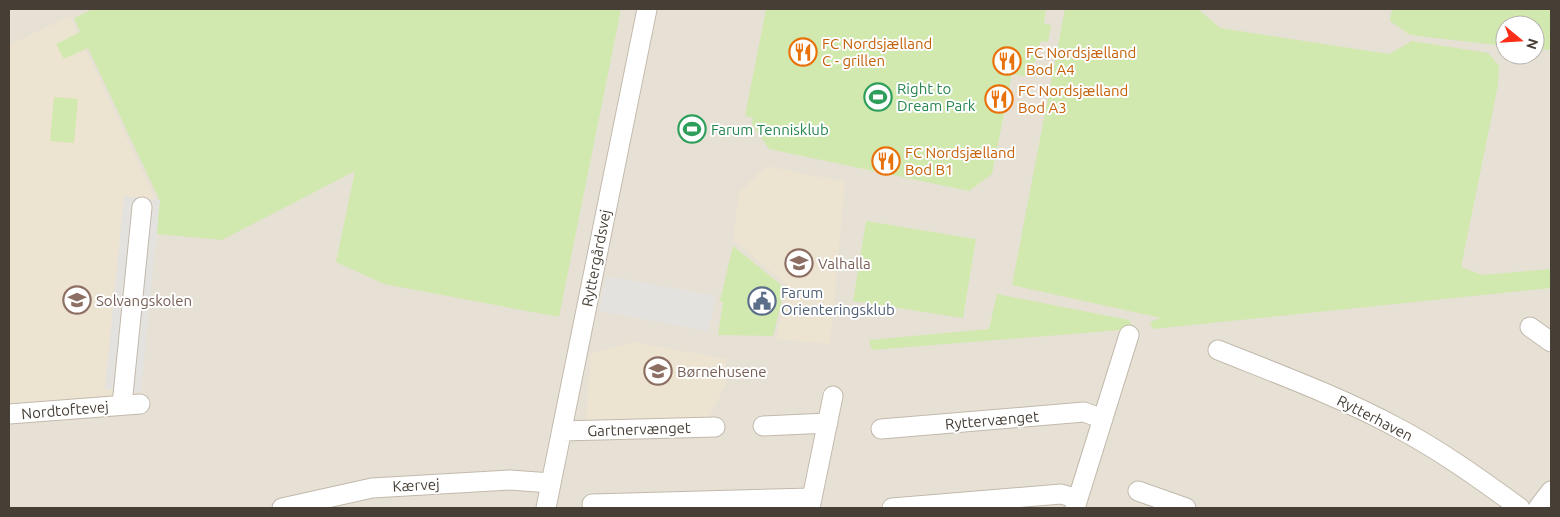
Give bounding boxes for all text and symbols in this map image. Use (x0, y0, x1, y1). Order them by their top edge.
north arrow (1495, 15, 1545, 65)
place label: FC Nordsjælland C - grillen (822, 35, 932, 69)
restaurant icon: FC Nordsjælland C - grillen (788, 37, 818, 67)
text: N (1523, 37, 1542, 51)
place label: FC Nordsjælland Bod A4 (1026, 44, 1136, 78)
restaurant icon: FC Nordsjælland Bod A4 (992, 46, 1022, 76)
place label: Right to Dream Park (897, 80, 976, 114)
sports icon: Right to Dream Park (863, 82, 893, 112)
place label: FC Nordsjælland Bod A3 (1018, 82, 1128, 116)
restaurant icon: FC Nordsjælland Bod A3 (984, 84, 1014, 114)
sports icon: Farum Tennisklub (677, 114, 707, 144)
place label: Farum Tennisklub (711, 121, 829, 138)
place label: FC Nordsjælland Bod B1 (905, 144, 1015, 178)
restaurant icon: FC Nordsjælland Bod B1 (871, 146, 901, 176)
street label: Ryttergårdsvej (578, 208, 614, 308)
school or university icon: Valhalla (784, 248, 814, 278)
place label: Valhalla (818, 255, 871, 272)
place label: Farum Orienteringsklub (781, 284, 895, 318)
school or university icon: Solvangskolen (62, 285, 92, 315)
public building icon: Farum Orienteringsklub (747, 286, 777, 316)
place label: Solvangskolen (96, 292, 192, 309)
school or university icon: Børnehusene (643, 356, 673, 386)
place label: Børnehusene (677, 363, 767, 380)
street label: Rytterhaven (1334, 392, 1416, 444)
street label: Nordtoftevej (21, 398, 109, 422)
street label: Ryttervænget (944, 407, 1040, 433)
street label: Gartnervænget (587, 419, 691, 439)
street label: Kærvej (392, 475, 440, 495)

